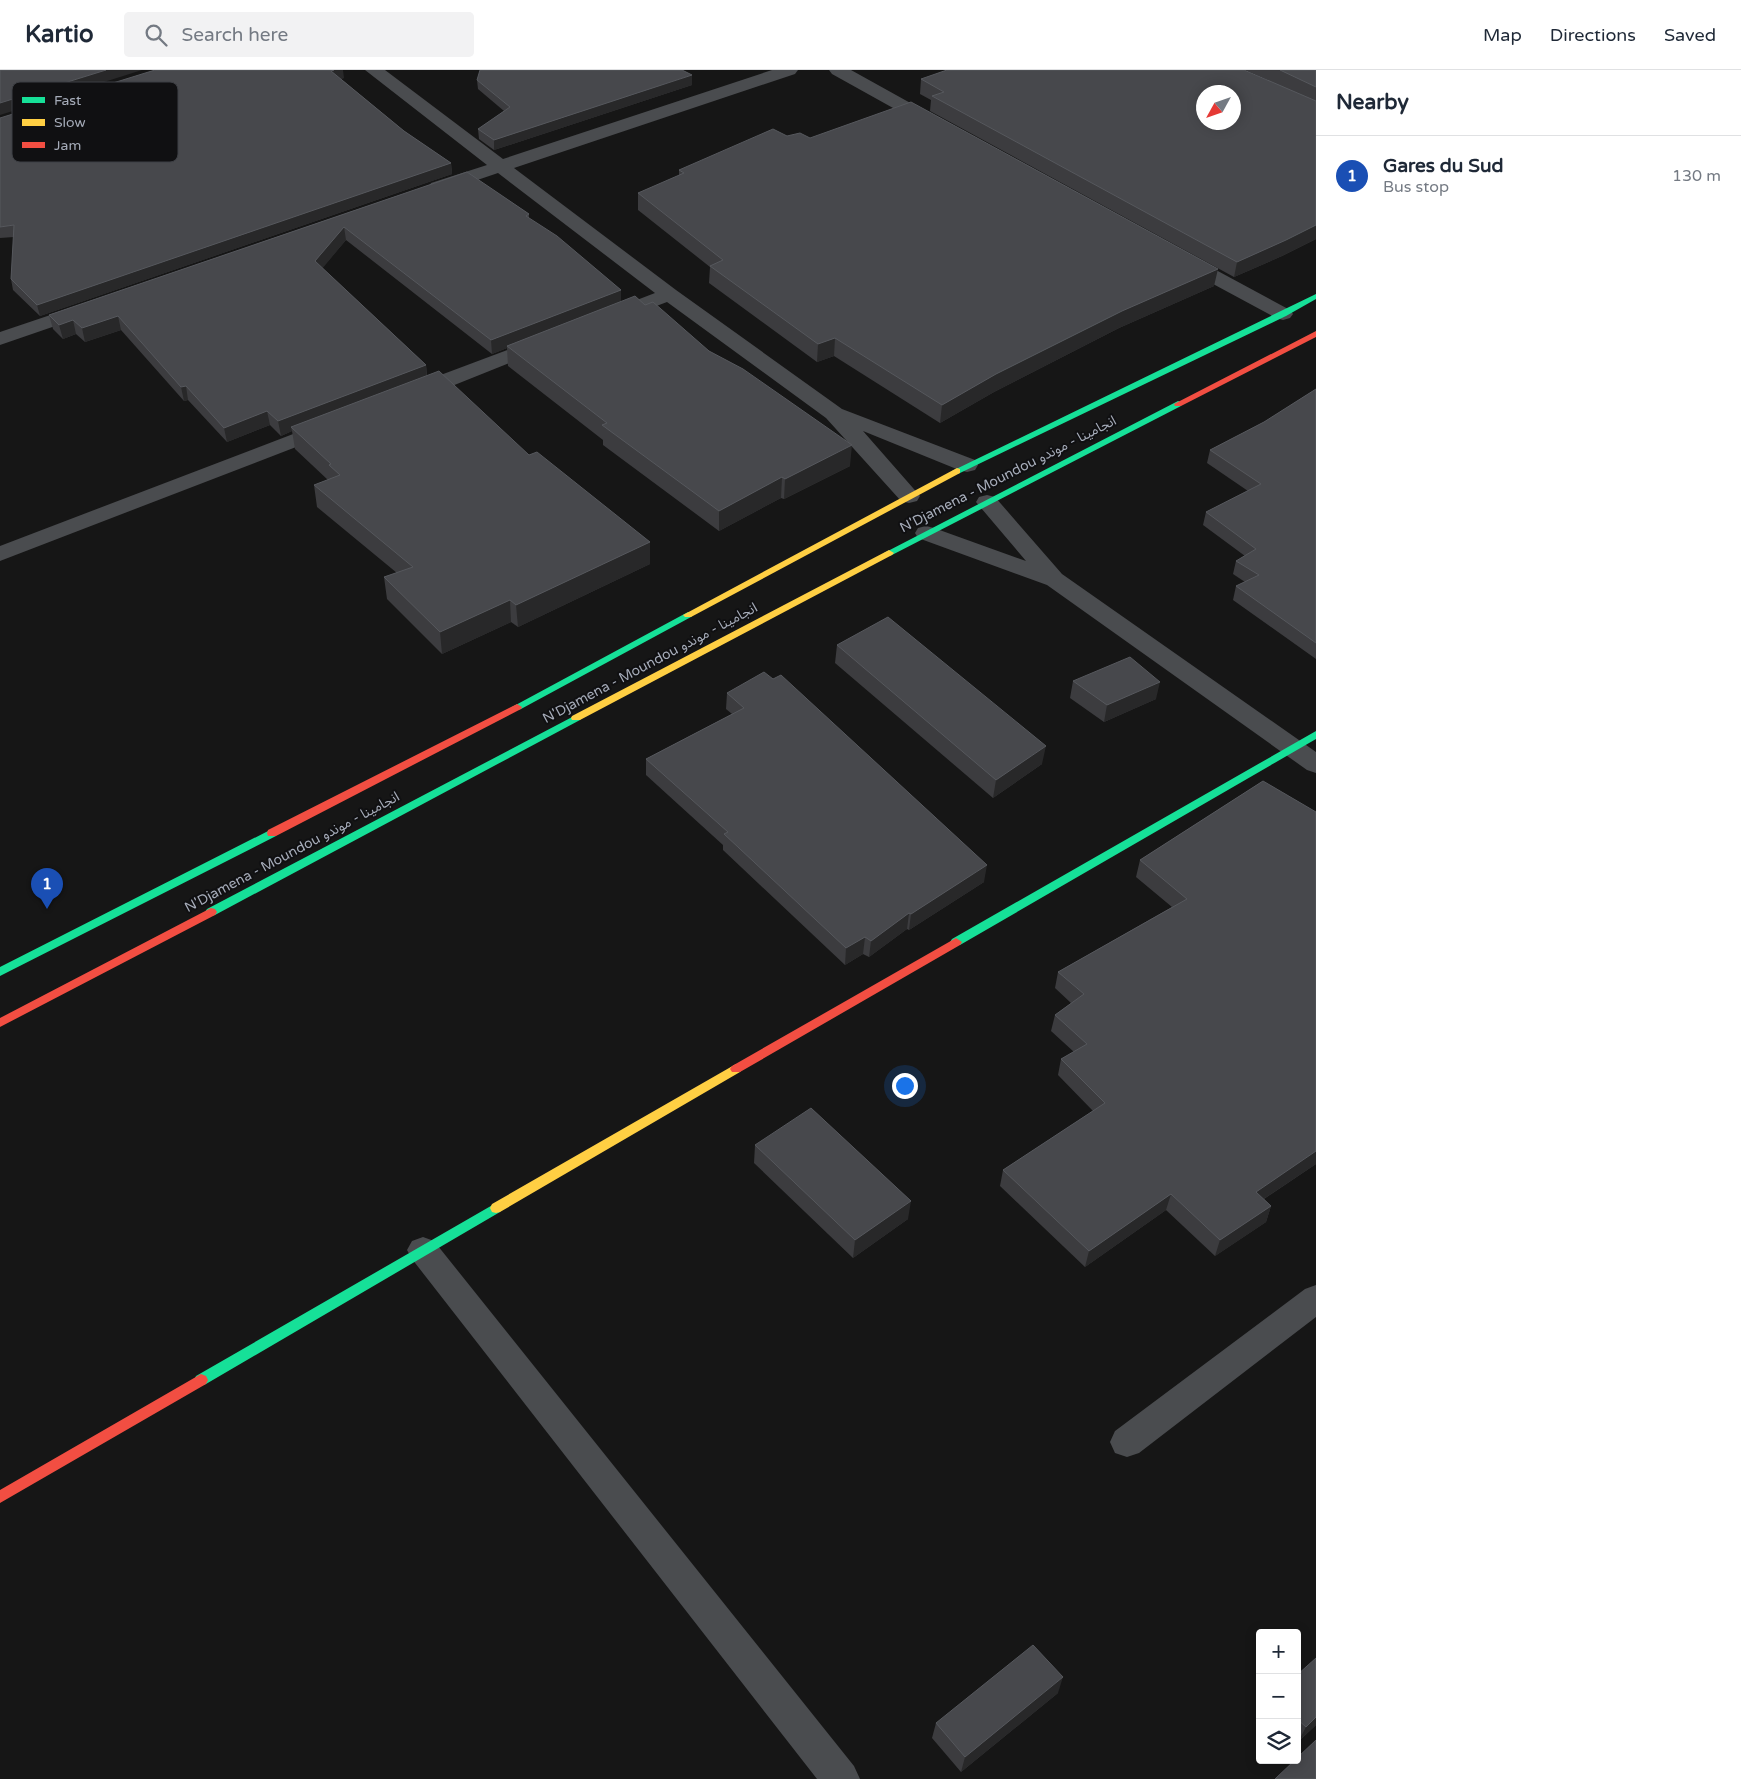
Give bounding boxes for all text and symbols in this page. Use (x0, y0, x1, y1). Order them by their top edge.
search box (124, 12, 474, 57)
text: Kartio (25, 20, 94, 49)
icon: search (142, 21, 170, 49)
text: Search here (182, 24, 288, 46)
text: Map (1483, 24, 1522, 46)
text: Directions (1550, 24, 1636, 46)
text: Saved (1664, 24, 1716, 46)
legend (12, 82, 178, 162)
north arrow (1196, 85, 1241, 130)
text: Nearby (1336, 90, 1409, 115)
text: Fast (54, 92, 82, 109)
text: Slow (54, 114, 86, 131)
text: Jam (54, 137, 81, 154)
text: Gares du Sud (1383, 155, 1503, 177)
text: 1 (1347, 166, 1357, 186)
text: 130 m (1672, 166, 1721, 186)
text: Bus stop (1383, 177, 1449, 197)
street label: N'Djamena - Moundou انجامينا - موندو (897, 412, 1119, 536)
street label: N'Djamena - Moundou انجامينا - موندو (540, 599, 760, 727)
street label: N'Djamena - Moundou انجامينا - موندو (182, 788, 402, 916)
pin: 1 (31, 868, 63, 909)
your location (892, 1073, 918, 1099)
map controls (1256, 1629, 1301, 1764)
button: + (1256, 1629, 1301, 1674)
button: − (1256, 1674, 1301, 1719)
button: layers (1256, 1719, 1301, 1764)

